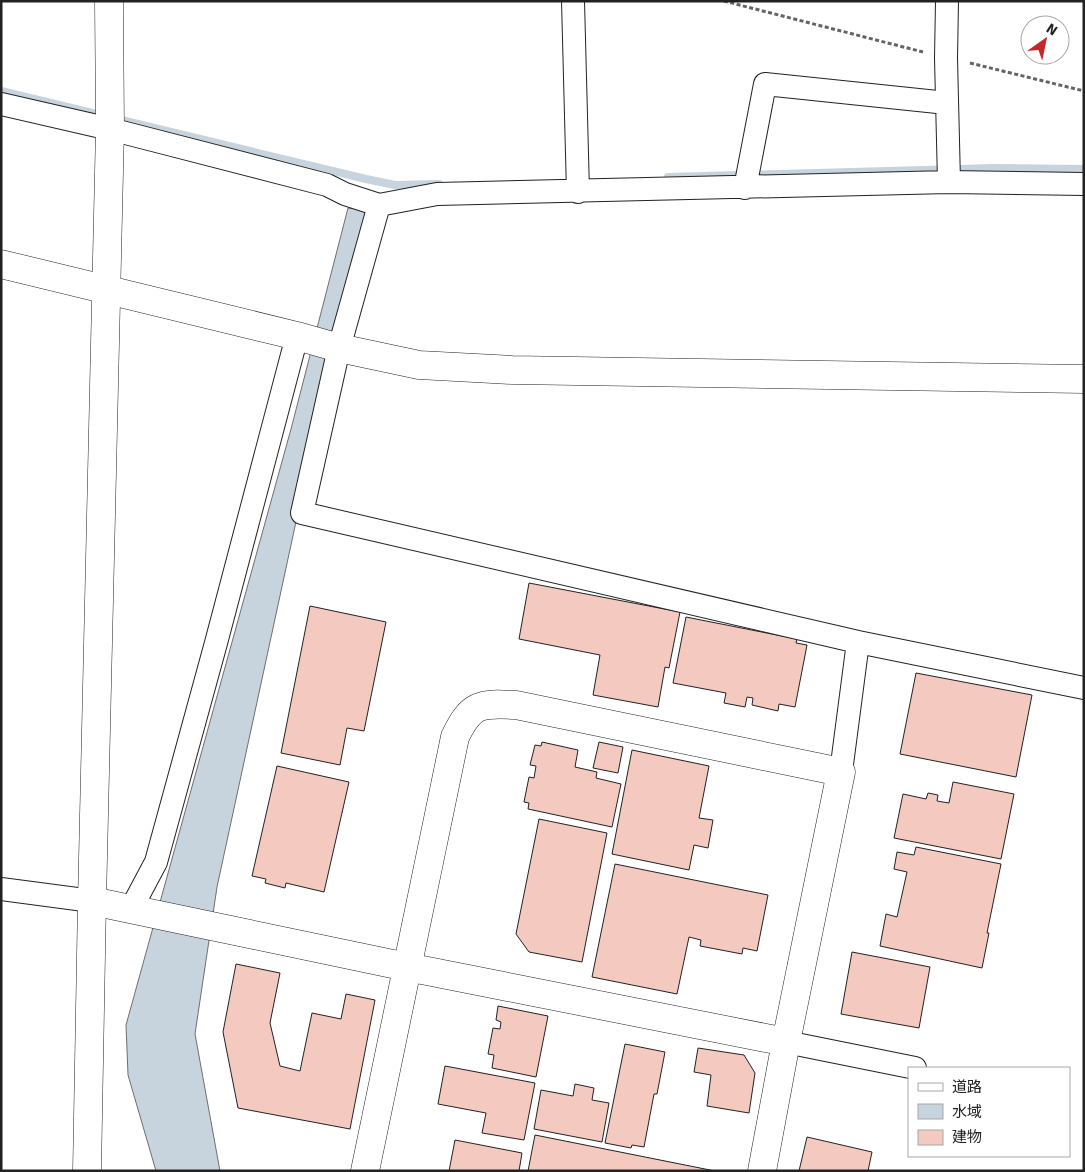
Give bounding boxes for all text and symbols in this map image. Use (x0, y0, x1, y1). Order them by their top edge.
north arrow (1020, 15, 1070, 65)
text: N (1043, 20, 1061, 39)
legend (908, 1067, 1070, 1157)
text: 道路 (952, 1078, 982, 1096)
text: 水域 (952, 1103, 982, 1121)
text: 建物 (952, 1128, 982, 1146)

